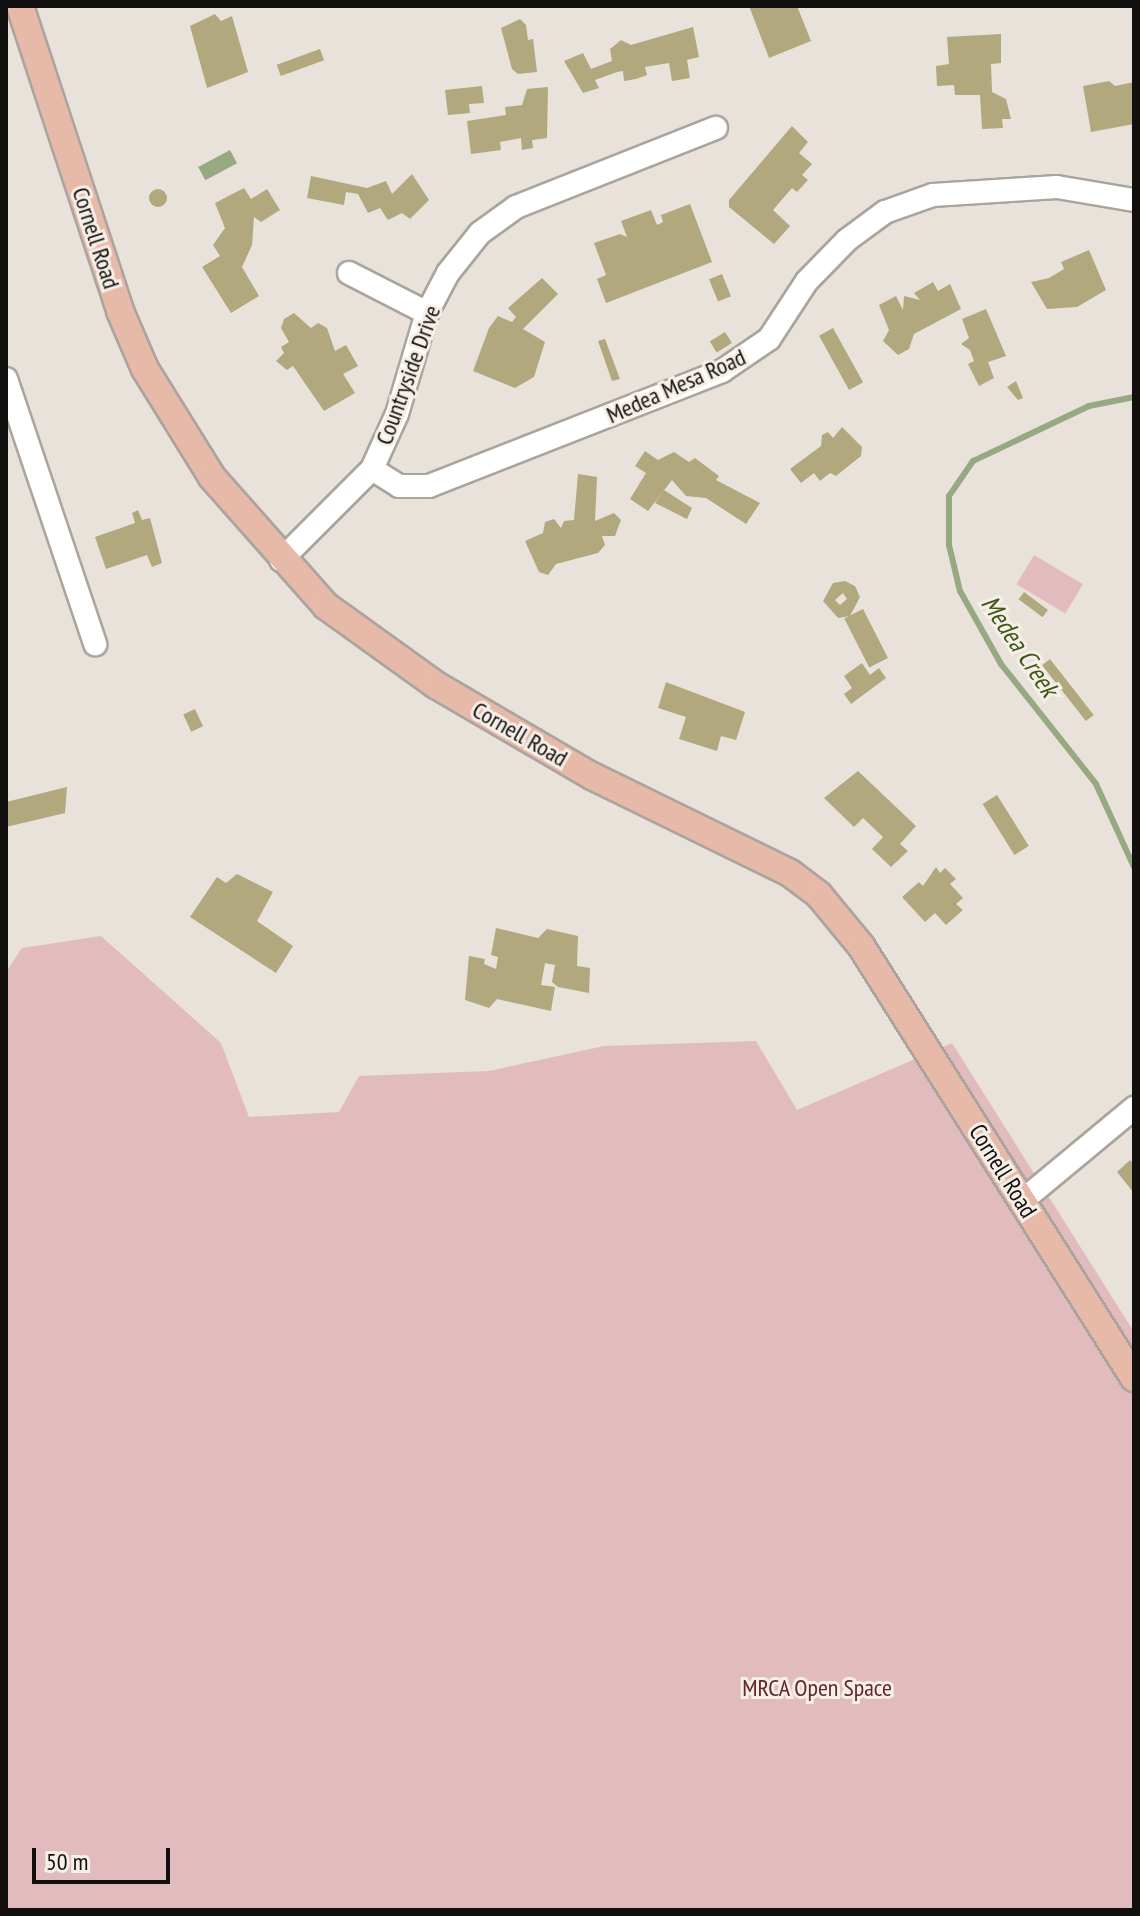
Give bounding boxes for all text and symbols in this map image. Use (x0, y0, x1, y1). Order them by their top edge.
street label: Cornell Road (66, 184, 126, 292)
street label: Countryside Drive (369, 301, 447, 449)
street label: Medea Mesa Road (602, 343, 750, 429)
water label: Medea Creek (975, 590, 1065, 702)
street label: Cornell Road (467, 695, 573, 773)
street label: Cornell Road (963, 1119, 1043, 1223)
park label: MRCA Open Space (742, 1674, 892, 1702)
scale bar (36, 1832, 174, 1882)
text: 50 m (46, 1846, 88, 1877)

